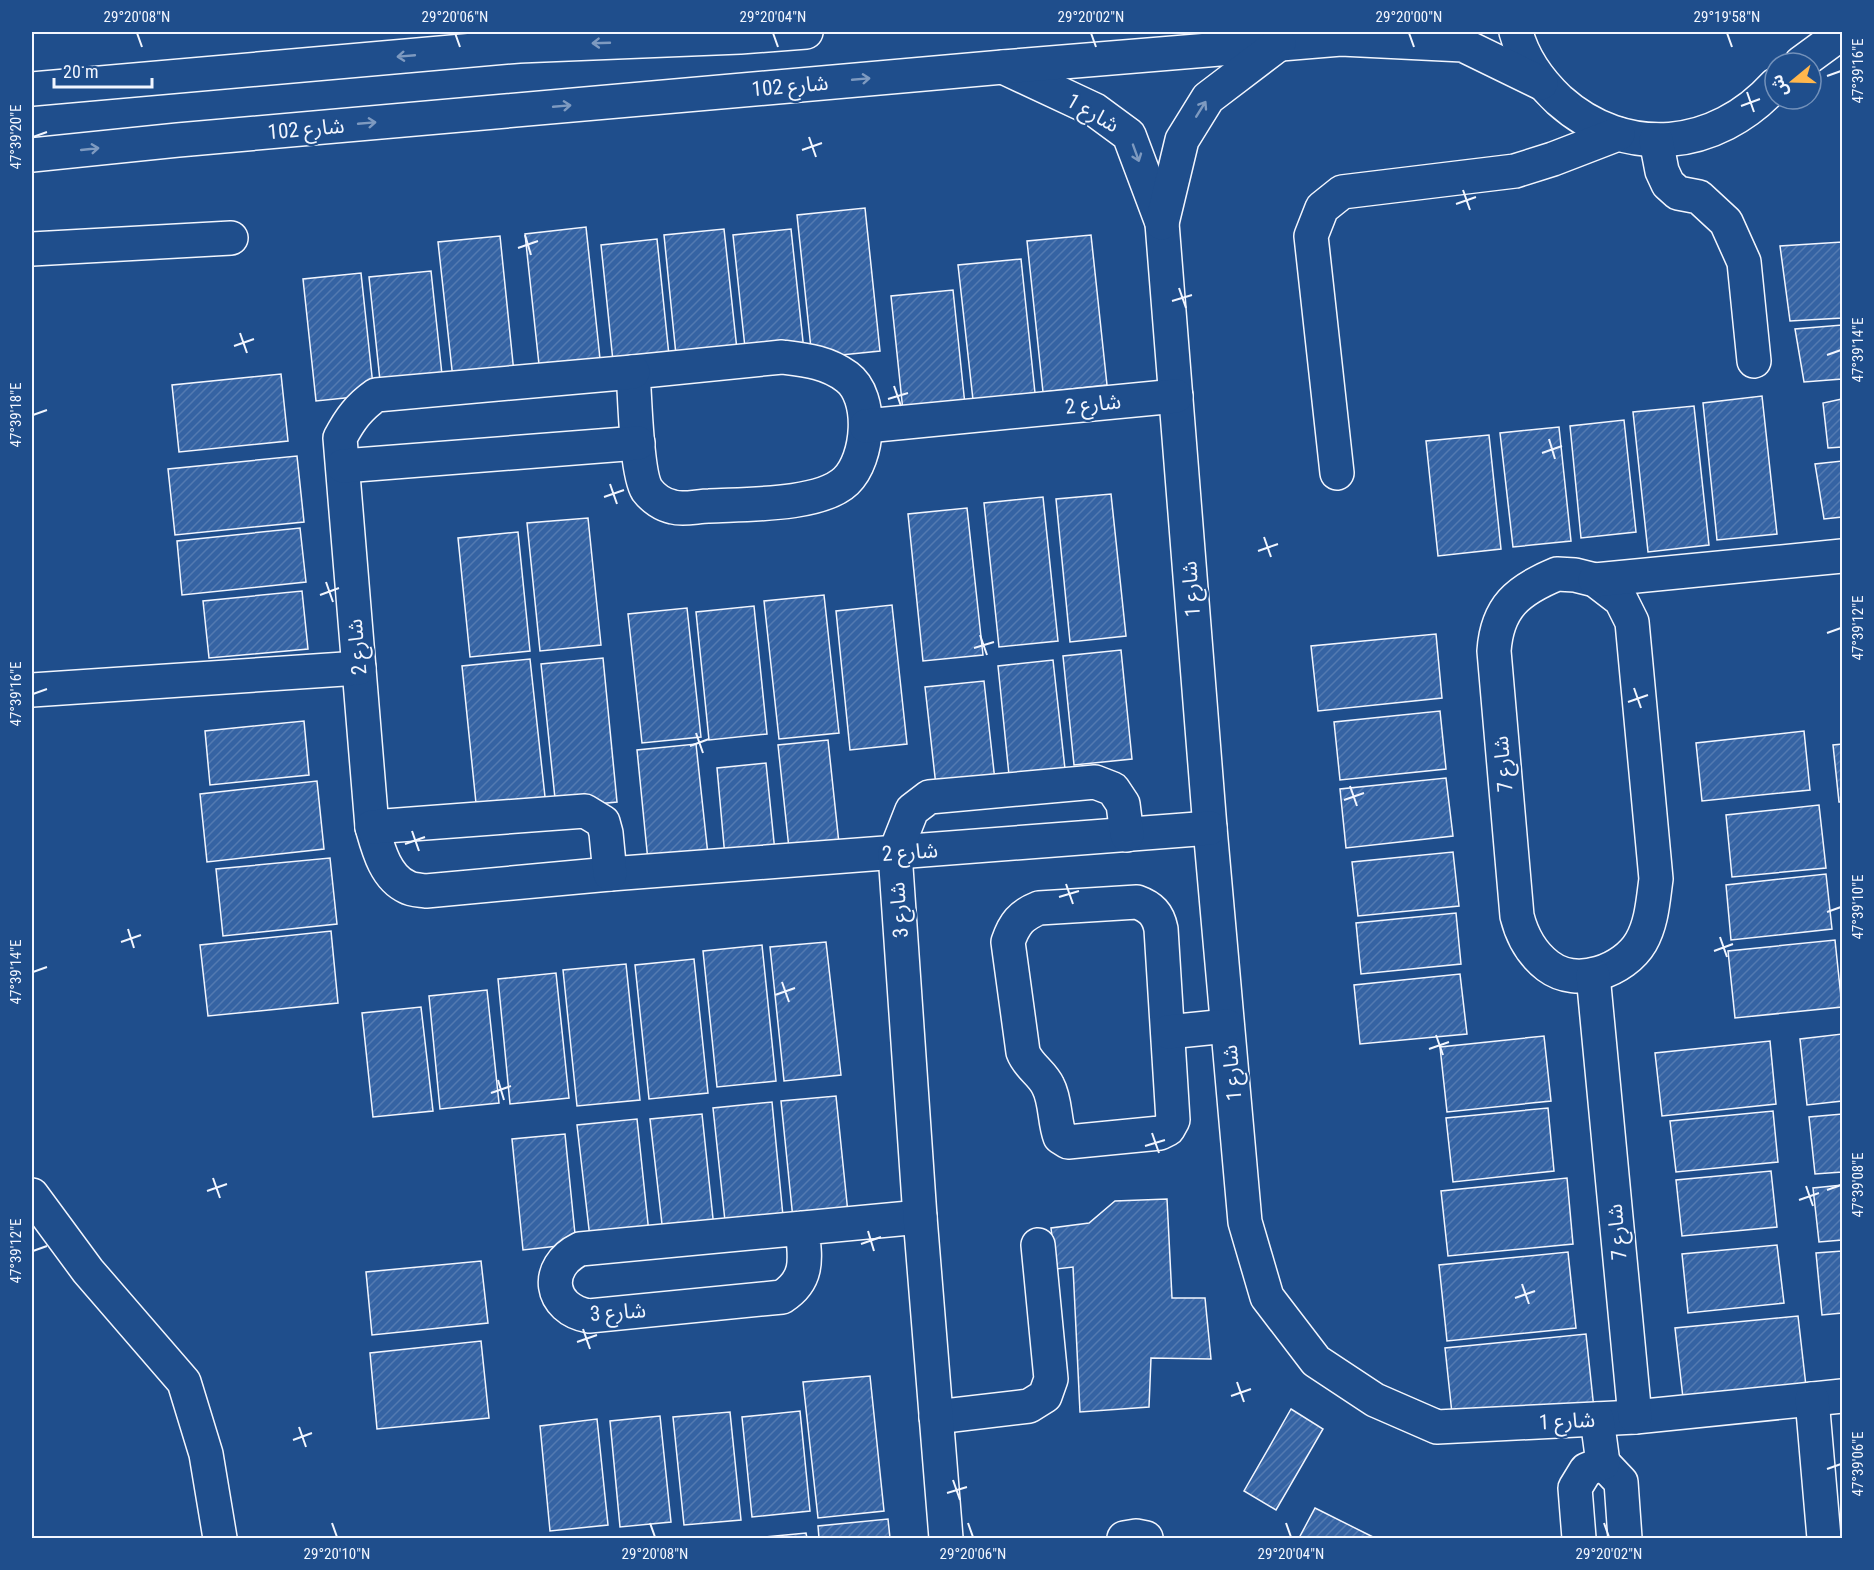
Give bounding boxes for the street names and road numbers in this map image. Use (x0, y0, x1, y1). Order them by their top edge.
street label: شارع 102 (751, 71, 830, 104)
street label: شارع 1 (1061, 89, 1123, 140)
street label: شارع 102 (267, 114, 346, 147)
street label: شارع 2 (1064, 389, 1122, 422)
street label: شارع 1 (1177, 560, 1208, 618)
street label: شارع 2 (343, 618, 374, 676)
street label: شارع 7 (1489, 735, 1520, 793)
street label: شارع 2 (881, 838, 939, 869)
street label: شارع 3 (885, 881, 916, 939)
street label: شارع 1 (1218, 1044, 1249, 1102)
street label: شارع 7 (1603, 1203, 1634, 1261)
street label: شارع 3 (589, 1298, 647, 1329)
street label: شارع 1 (1538, 1408, 1596, 1437)

